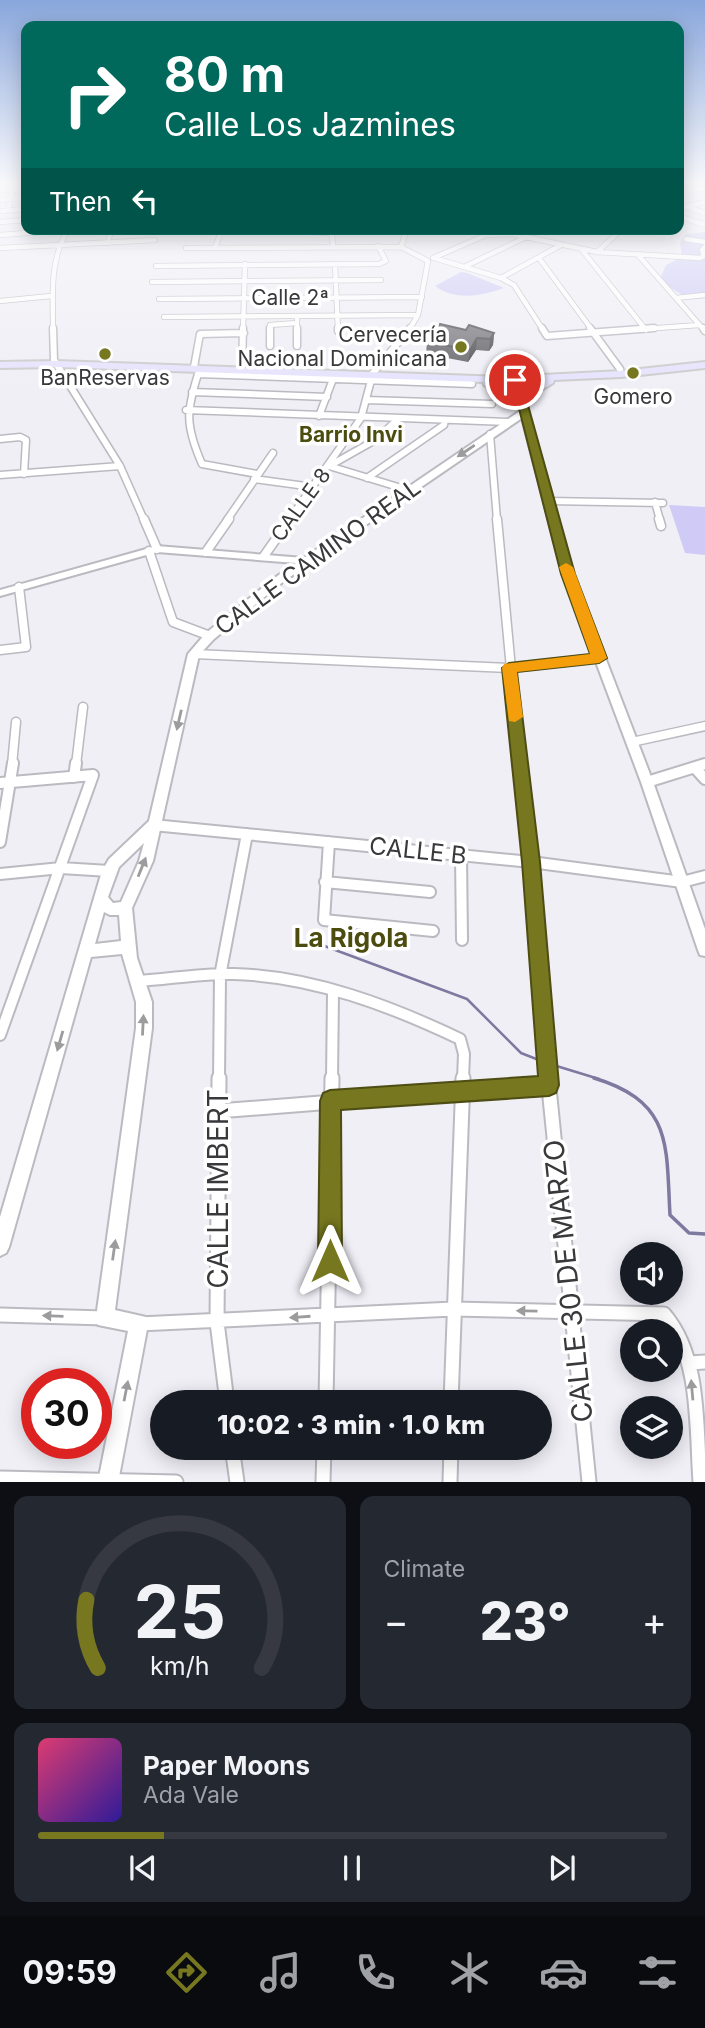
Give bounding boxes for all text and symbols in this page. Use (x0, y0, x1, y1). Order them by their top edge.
text: 80 m (164, 45, 285, 104)
icon: right (49, 49, 140, 140)
text: Calle Los Jazmines (164, 105, 456, 144)
icon: left (126, 182, 164, 220)
text: Then (49, 186, 112, 217)
street label: Calle 2ª (251, 285, 329, 310)
place label: Cervecería Nacional Dominicana (238, 322, 447, 371)
marker: Cervecería Nacional Dominicana (453, 339, 469, 355)
marker: BanReservas (97, 346, 113, 362)
pin (485, 350, 545, 410)
icon: arrive (496, 361, 534, 399)
place label: BanReservas (40, 365, 170, 390)
marker: Gomero (625, 365, 641, 381)
place label: Gomero (593, 384, 673, 409)
district label: Barrio Invi (299, 422, 403, 447)
one-way arrow (457, 444, 475, 458)
street label: CALLE 8 (266, 463, 336, 546)
street label: CALLE CAMINO REAL (209, 472, 426, 641)
one-way arrow (173, 709, 184, 731)
street label: CALLE B (368, 831, 468, 870)
one-way arrow (137, 857, 148, 878)
district label: La Rigola (294, 922, 408, 953)
one-way arrow (138, 1013, 149, 1035)
one-way arrow (54, 1030, 64, 1051)
street label: CALLE IMBERT (201, 1089, 235, 1289)
street label: CALLE 30 DE MARZO (536, 1138, 600, 1424)
position arrow (293, 1224, 367, 1298)
one-way arrow (109, 1239, 120, 1261)
map controls (620, 1242, 683, 1459)
button: sound (620, 1242, 683, 1305)
one-way arrow (516, 1305, 538, 1316)
one-way arrow (41, 1311, 63, 1322)
one-way arrow (288, 1312, 310, 1323)
button: search (620, 1319, 683, 1382)
speed limit sign: 30 (21, 1368, 112, 1459)
one-way arrow (686, 1378, 697, 1400)
one-way arrow (120, 1380, 131, 1402)
button: layers (620, 1396, 683, 1459)
text: 10:02 · 3 min · 1.0 km (217, 1409, 485, 1440)
text: Climate (384, 1555, 465, 1583)
text: 25 (134, 1568, 226, 1657)
text: 23° (480, 1590, 571, 1653)
text: − (384, 1598, 409, 1644)
text: + (642, 1598, 667, 1644)
text: km/h (150, 1651, 209, 1681)
text: Paper Moons (143, 1750, 310, 1781)
text: Ada Vale (143, 1781, 239, 1809)
icon: previous (124, 1849, 162, 1887)
icon: pause (333, 1849, 371, 1887)
icon: next (543, 1849, 581, 1887)
icon: directions (162, 1948, 211, 1997)
icon: music (256, 1948, 305, 1997)
icon: phone (351, 1948, 400, 1997)
icon: climate (445, 1948, 494, 1997)
icon: car (539, 1948, 588, 1997)
icon: filters (633, 1948, 682, 1997)
text: 09:59 (23, 1953, 117, 1992)

